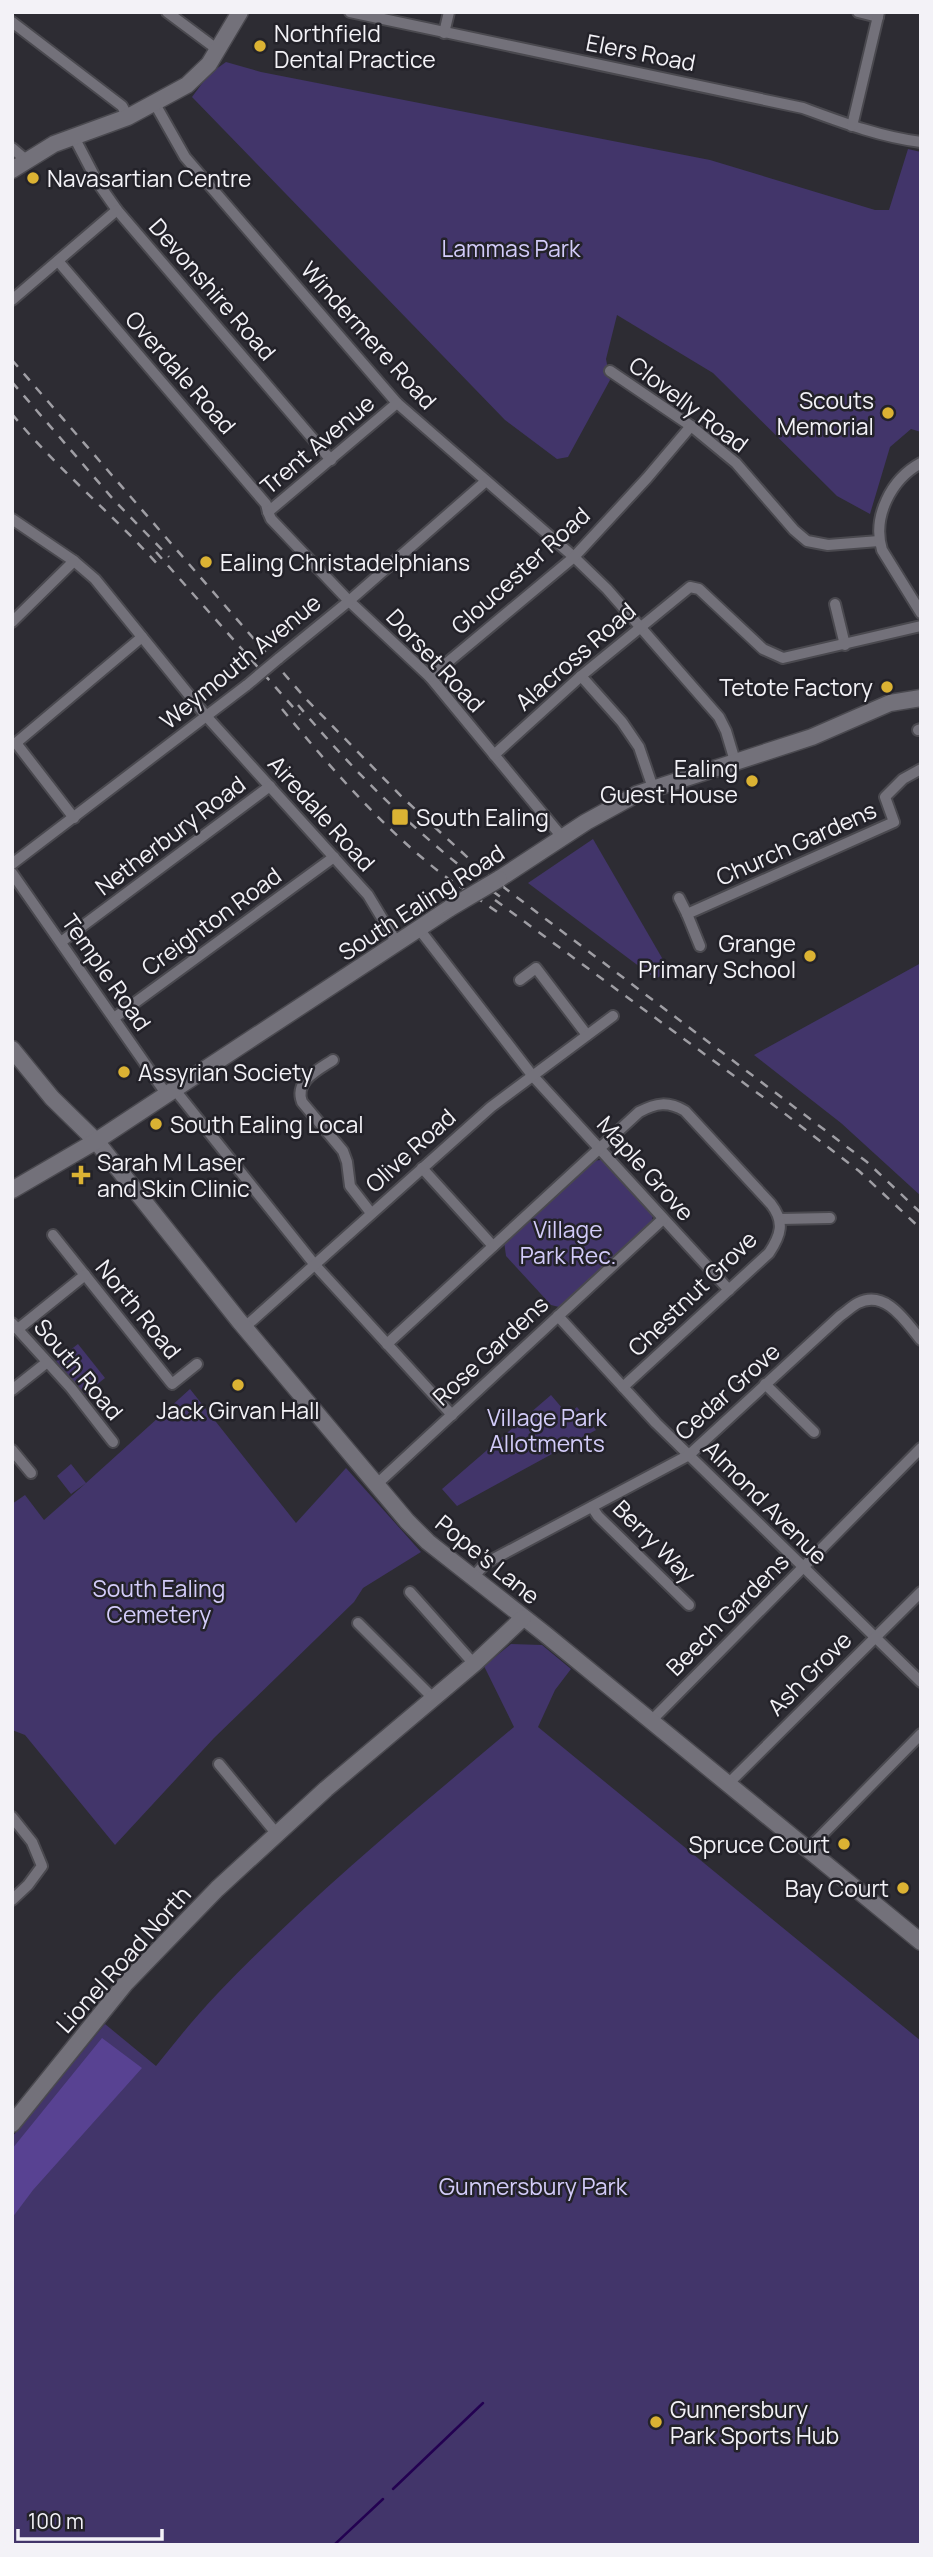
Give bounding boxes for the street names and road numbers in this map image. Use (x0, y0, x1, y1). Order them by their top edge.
street label: Elers Road (583, 26, 699, 78)
street label: Devonshire Road (142, 211, 284, 367)
street label: Windermere Road (294, 254, 444, 416)
street label: Overdale Road (119, 304, 243, 440)
street label: Clovelly Road (623, 349, 755, 459)
street label: Trent Avenue (253, 387, 381, 501)
street label: Gloucester Road (444, 499, 596, 641)
street label: Weymouth Avenue (153, 586, 327, 736)
street label: Alacross Road (508, 595, 642, 717)
street label: Dorset Road (380, 601, 492, 719)
street label: Airedale Road (261, 748, 383, 878)
street label: Netherbury Road (88, 768, 252, 902)
street label: Church Gardens (711, 793, 881, 893)
street label: South Ealing Road (332, 836, 510, 968)
street label: Creighton Road (135, 859, 287, 983)
street label: Temple Road (55, 907, 159, 1037)
street label: Olive Road (358, 1101, 462, 1199)
street label: Maple Grove (590, 1109, 702, 1227)
street label: Chestnut Grove (620, 1223, 764, 1363)
street label: North Road (89, 1252, 189, 1366)
street label: Rose Gardens (425, 1288, 555, 1412)
street label: South Road (27, 1311, 131, 1427)
street label: Cedar Grove (668, 1335, 786, 1447)
street label: Almond Avenue (697, 1433, 835, 1571)
street label: Berry Way (606, 1492, 704, 1590)
street label: Pope's Lane (429, 1507, 547, 1611)
street label: Beech Gardens (659, 1546, 795, 1682)
street label: Ash Grove (760, 1624, 858, 1722)
street label: Lionel Road North (48, 1879, 198, 2039)

